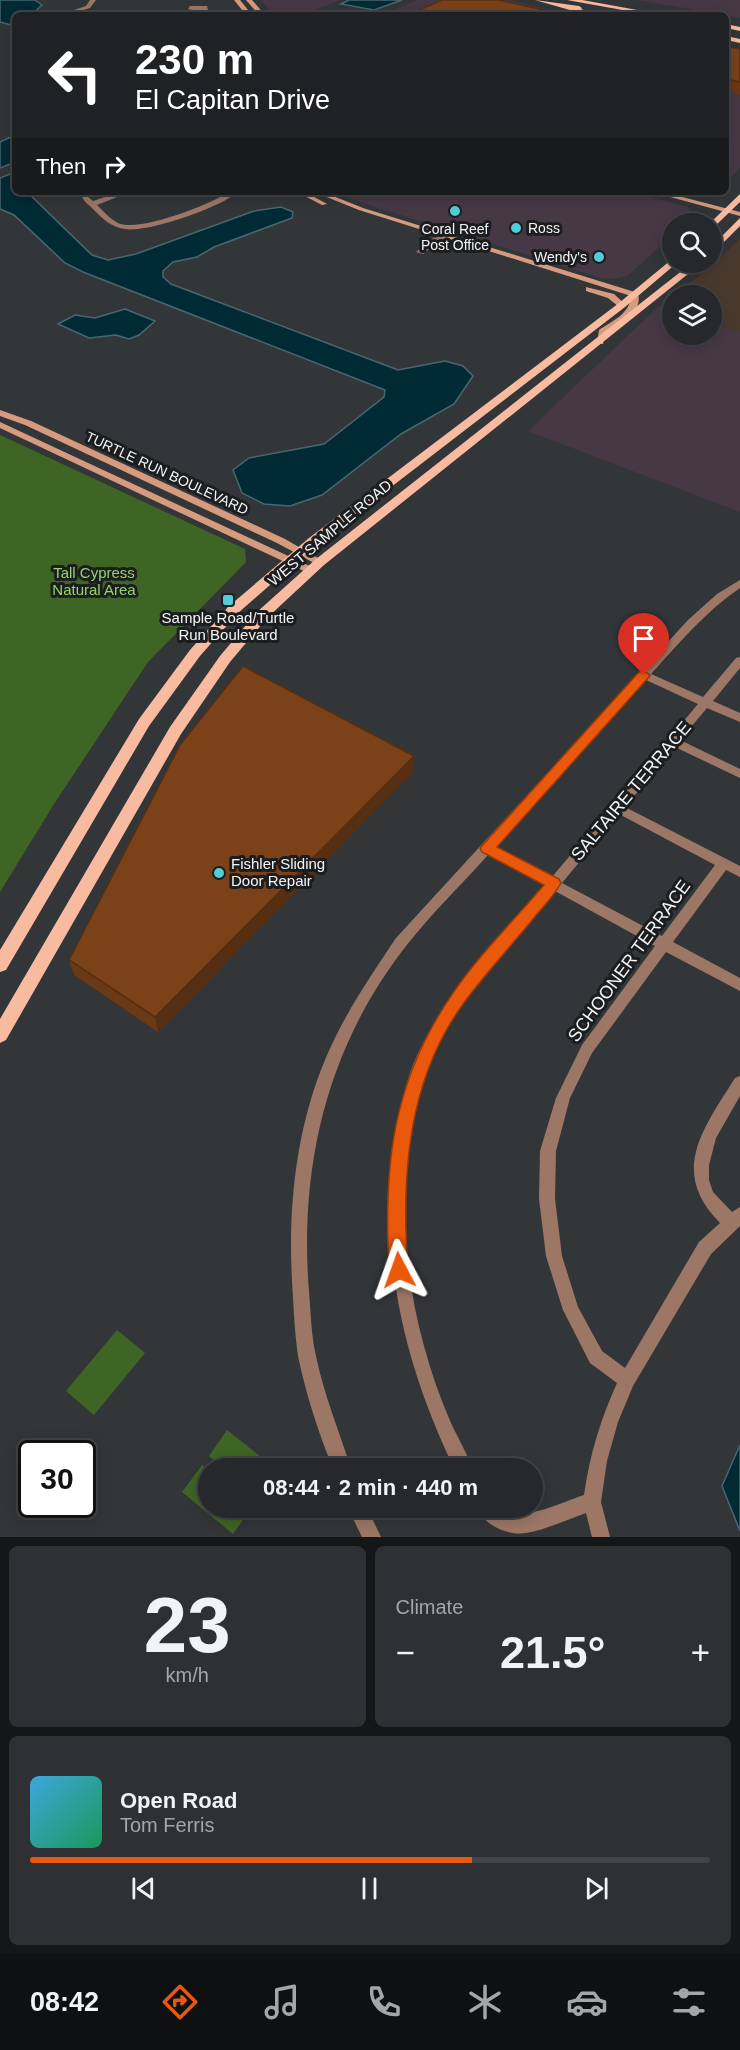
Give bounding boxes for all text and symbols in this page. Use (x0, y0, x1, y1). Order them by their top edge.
icon: left (36, 36, 114, 114)
text: 230 m (135, 36, 254, 83)
text: El Capitan Drive (135, 85, 330, 115)
icon: right (98, 150, 131, 183)
text: Then (36, 154, 86, 179)
marker: Coral Reef Post Office (448, 204, 462, 218)
map controls (662, 213, 722, 345)
button: search (662, 213, 722, 273)
place label: Ross (528, 220, 560, 236)
place label: Coral Reef Post Office (421, 221, 489, 253)
marker: Ross (509, 221, 523, 235)
place label: Wendy's (534, 249, 587, 265)
marker: Wendy's (592, 250, 606, 264)
button: layers (662, 285, 722, 345)
street label: TURTLE RUN BOULEVARD (83, 428, 251, 518)
street label: WEST SAMPLE ROAD (265, 476, 395, 589)
park label: Tall Cypress Natural Area (52, 564, 136, 598)
marker: Sample Road/Turtle Run Boulevard (221, 593, 235, 607)
place label: Sample Road/Turtle Run Boulevard (162, 609, 294, 643)
pin (618, 613, 669, 675)
icon: arrive (627, 622, 660, 655)
street label: SALTAIRE TERRACE (567, 718, 695, 864)
place label: Fishler Sliding Door Repair (231, 855, 325, 889)
marker: Fishler Sliding Door Repair (212, 866, 226, 880)
street label: SCHOONER TERRACE (564, 876, 694, 1046)
position arrow (367, 1238, 431, 1302)
speed limit sign: 30 (18, 1440, 96, 1518)
text: 08:44 · 2 min · 440 m (263, 1475, 478, 1500)
text: 23 (144, 1581, 231, 1669)
text: Climate (396, 1596, 463, 1618)
text: 21.5° (500, 1627, 606, 1678)
text: − (396, 1634, 415, 1671)
text: + (691, 1634, 710, 1671)
text: km/h (166, 1664, 209, 1686)
text: Open Road (120, 1788, 237, 1813)
text: Tom Ferris (120, 1814, 214, 1836)
icon: previous (127, 1872, 160, 1905)
icon: pause (353, 1872, 386, 1905)
icon: next (580, 1872, 613, 1905)
icon: directions (159, 1981, 201, 2023)
icon: music (261, 1981, 303, 2023)
icon: phone (363, 1981, 405, 2023)
icon: climate (464, 1981, 506, 2023)
icon: car (566, 1981, 608, 2023)
icon: filters (668, 1981, 710, 2023)
text: 08:42 (30, 1987, 99, 2017)

